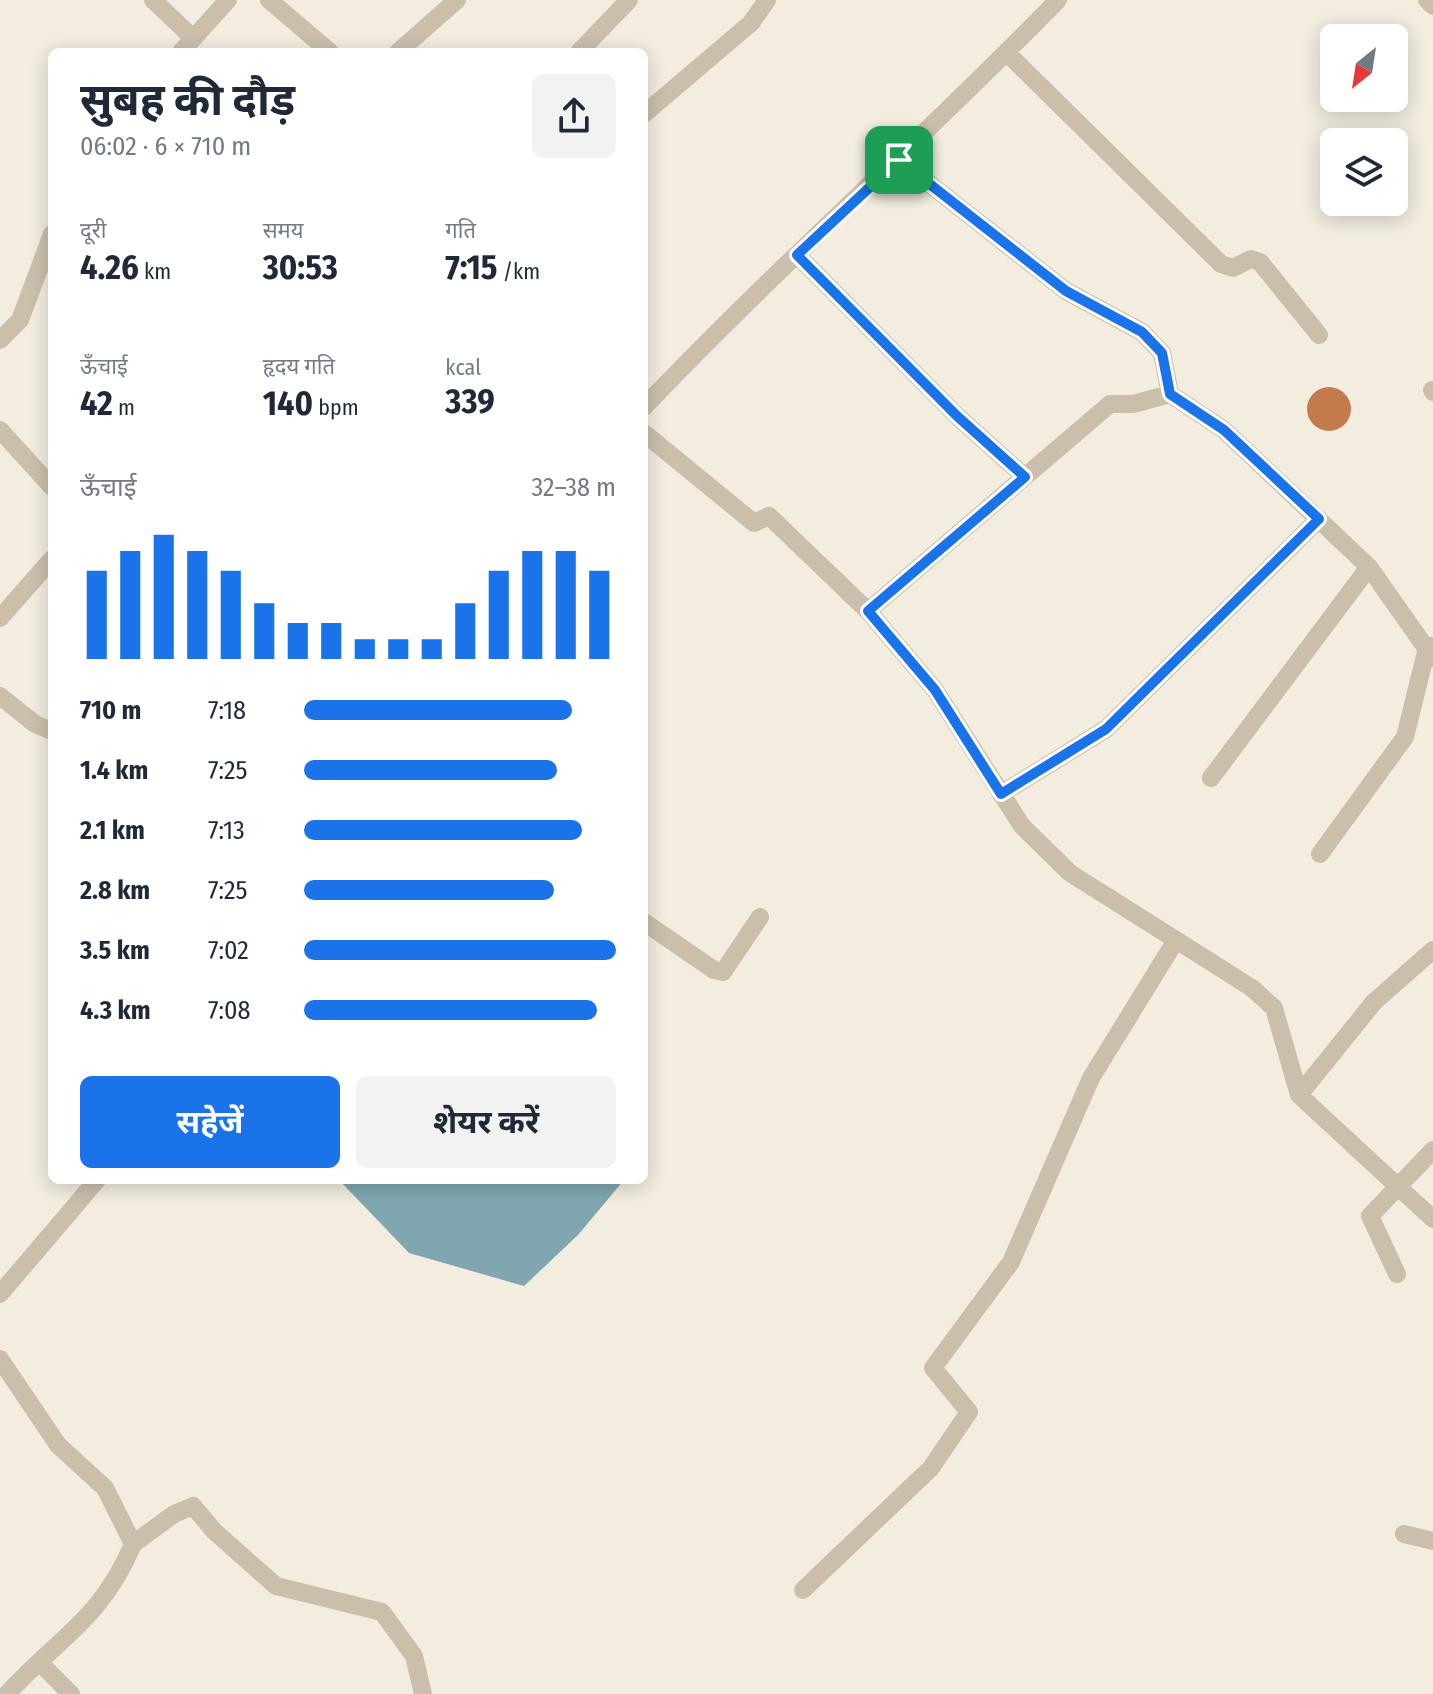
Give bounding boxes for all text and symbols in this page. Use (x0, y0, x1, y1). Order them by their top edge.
north arrow (1320, 24, 1408, 112)
map controls (1320, 24, 1408, 216)
text: सुबह की दौड़ (80, 74, 295, 127)
button: share (532, 74, 616, 158)
pin (865, 126, 933, 194)
button: layers (1320, 128, 1408, 216)
text: 06:02 · 6 × 710 m (80, 131, 251, 162)
icon: arrive (877, 138, 921, 182)
text: दूरी (80, 217, 106, 244)
text: समय (263, 217, 303, 244)
text: गति (445, 217, 476, 244)
text: 4.26 (80, 247, 139, 288)
text: 30:53 (263, 247, 338, 288)
text: 7:15 (445, 247, 498, 288)
text: km (139, 258, 171, 285)
text: /km (498, 258, 540, 285)
text: ऊँचाई (80, 353, 128, 380)
text: हृदय गति (263, 353, 335, 380)
text: kcal (445, 354, 481, 381)
text: 339 (445, 381, 495, 422)
text: 42 (80, 383, 113, 424)
text: 140 (263, 383, 313, 424)
text: m (113, 394, 135, 421)
text: bpm (313, 394, 359, 421)
text: ऊँचाई (80, 472, 136, 503)
text: 32–38 m (531, 472, 616, 503)
text: 710 m (80, 695, 141, 726)
text: 7:18 (208, 695, 246, 726)
text: 1.4 km (80, 755, 148, 786)
text: 7:25 (208, 755, 247, 786)
text: 2.1 km (80, 815, 145, 846)
text: 7:13 (208, 815, 245, 846)
text: 2.8 km (80, 875, 150, 906)
text: 7:25 (208, 875, 247, 906)
text: 3.5 km (80, 935, 150, 966)
text: 7:02 (208, 935, 249, 966)
text: 4.3 km (80, 995, 151, 1026)
text: 7:08 (208, 995, 251, 1026)
button: सहेजें (80, 1076, 340, 1168)
button: शेयर करें (356, 1076, 616, 1168)

